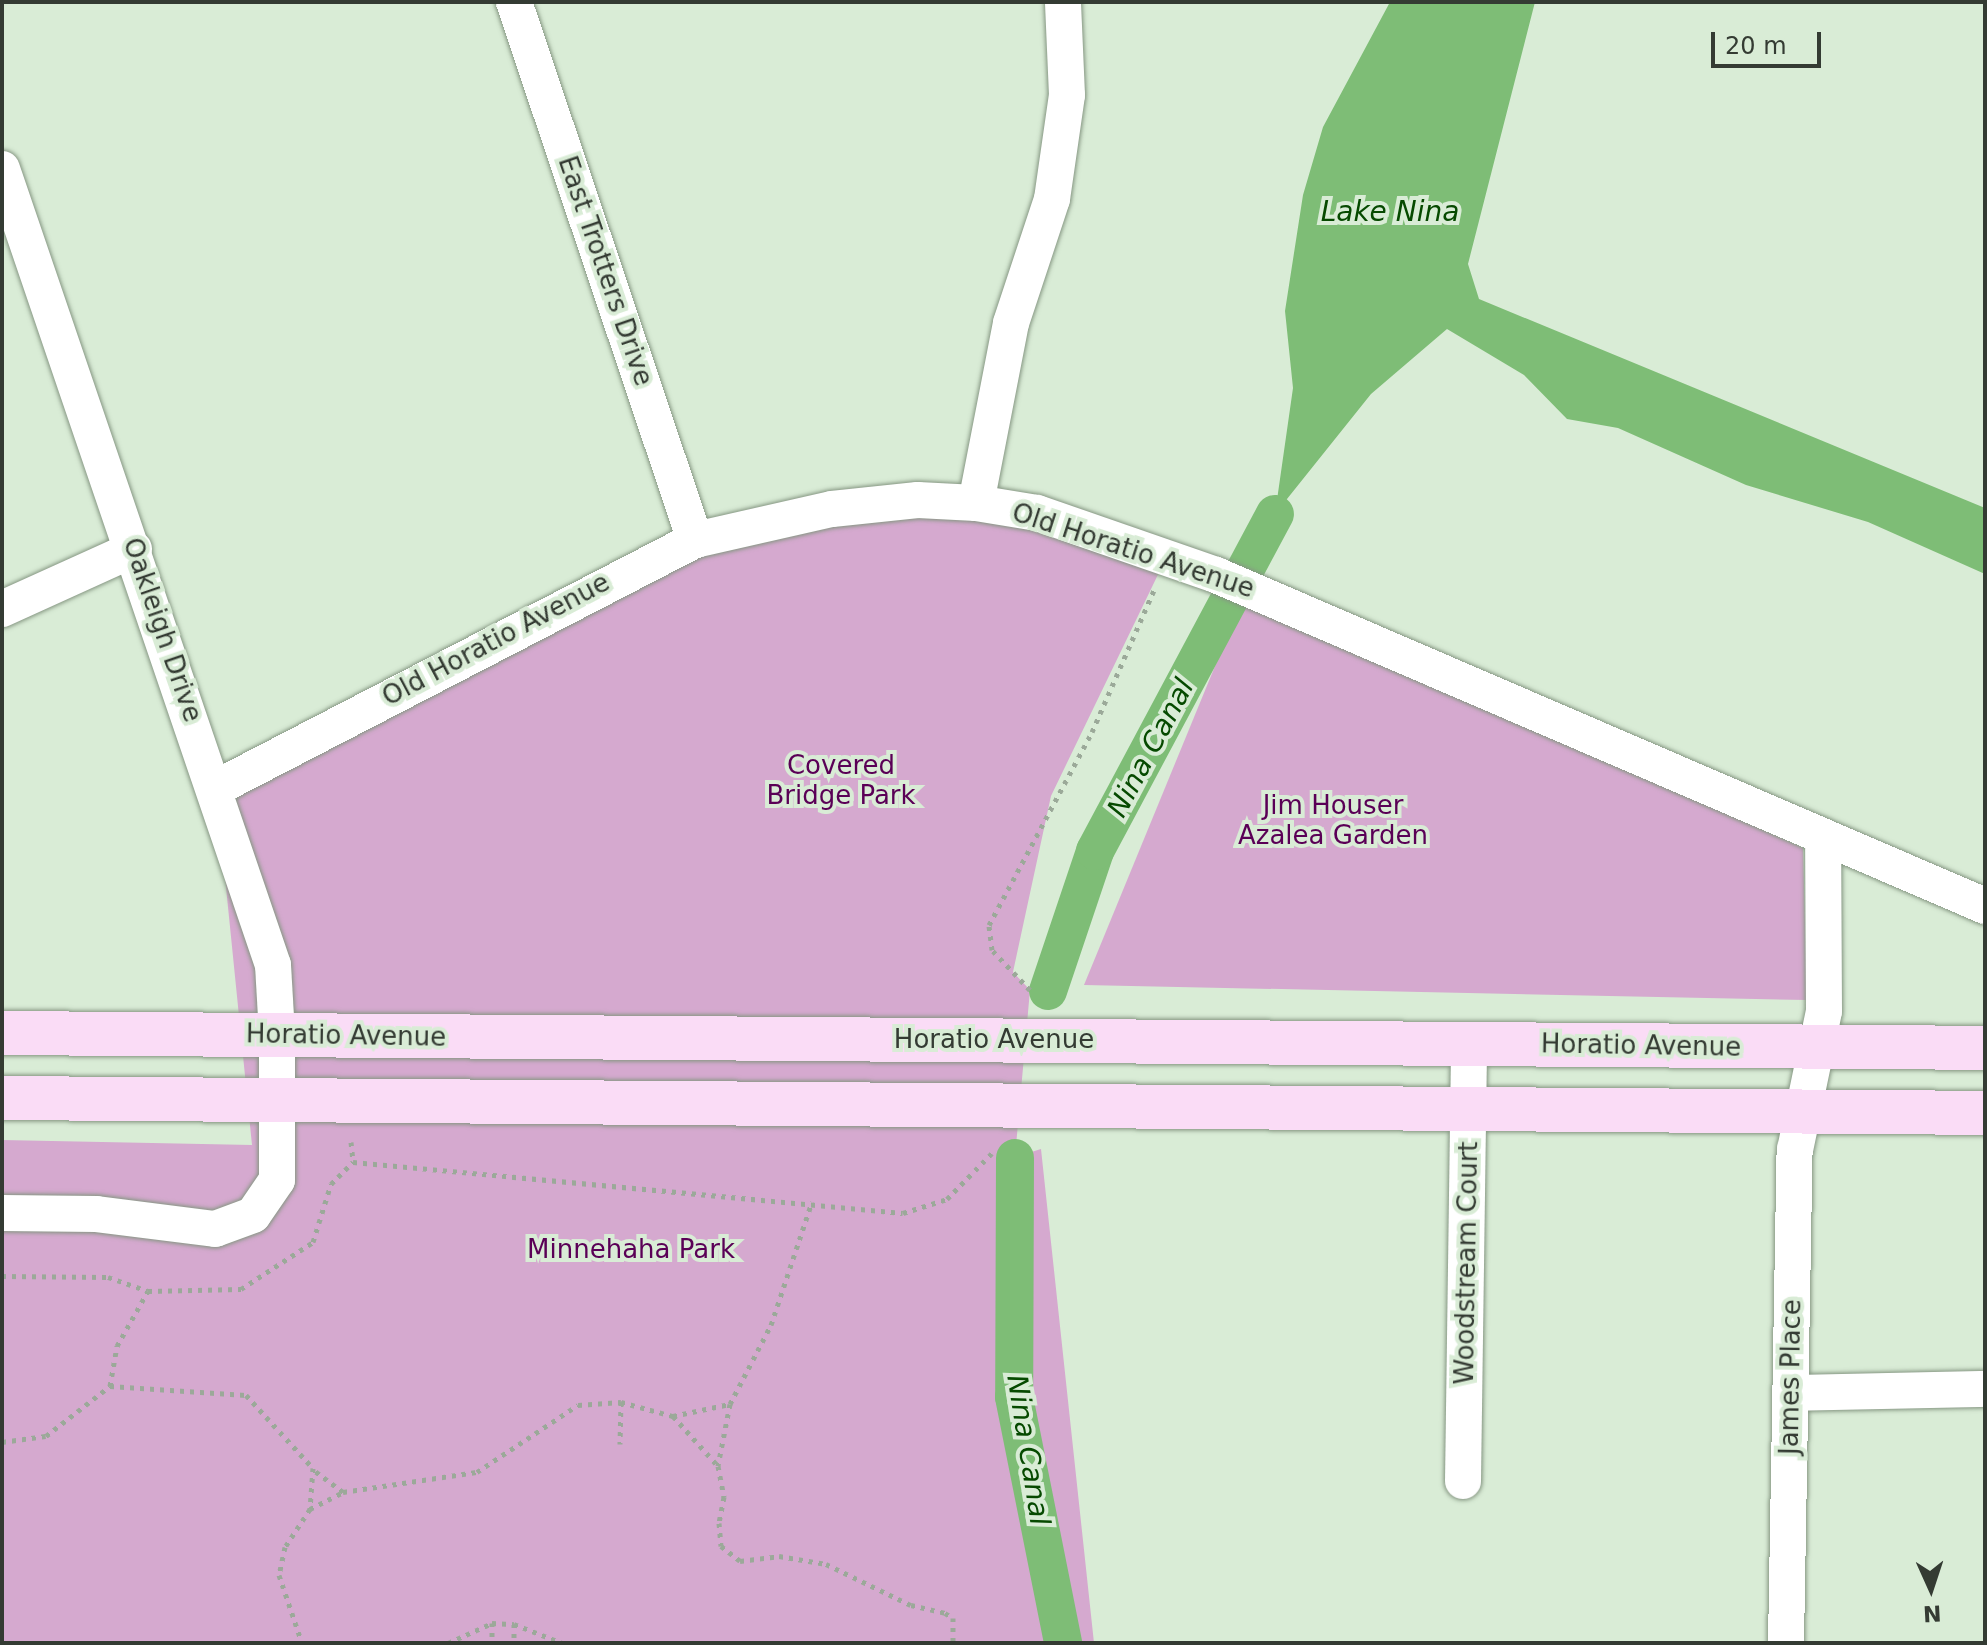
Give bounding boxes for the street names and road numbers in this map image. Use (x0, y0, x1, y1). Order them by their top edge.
street label: East Trotters Drive (551, 152, 659, 390)
street label: Old Horatio Avenue (1008, 497, 1258, 605)
street label: Oakleigh Drive (116, 534, 208, 726)
street label: Old Horatio Avenue (377, 567, 615, 713)
street label: Horatio Avenue (246, 1019, 446, 1053)
street label: Horatio Avenue (894, 1024, 1094, 1056)
street label: Horatio Avenue (1541, 1029, 1741, 1063)
street label: Woodstream Court (1449, 1141, 1485, 1385)
street label: James Place (1774, 1299, 1808, 1455)

